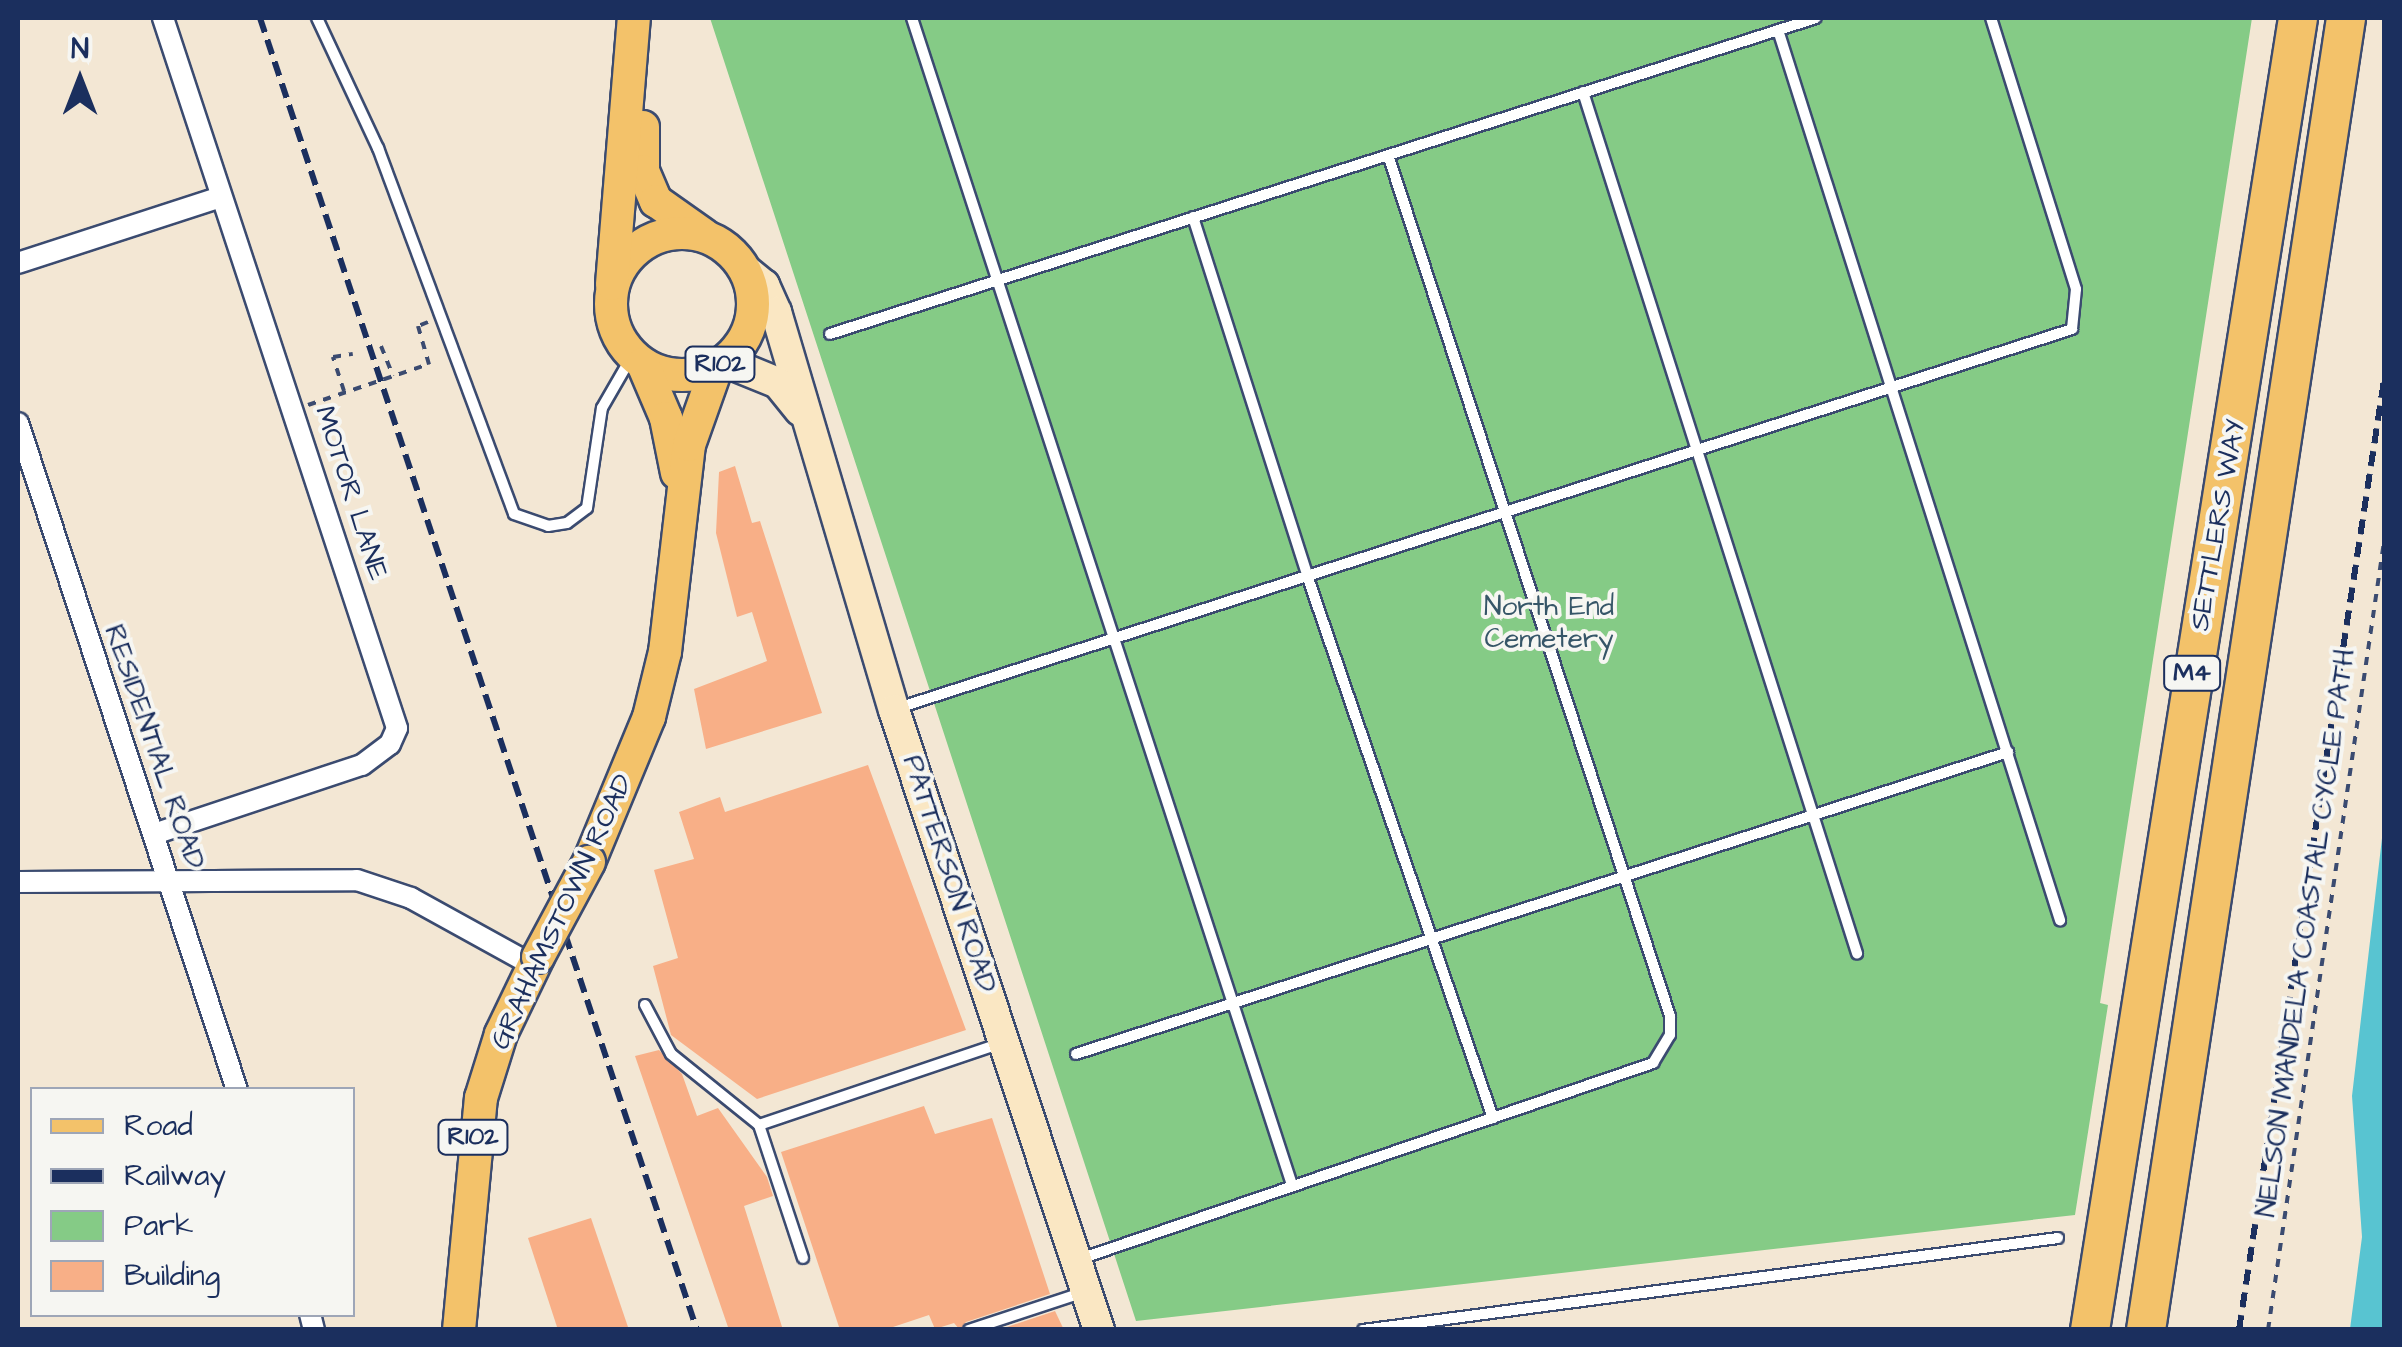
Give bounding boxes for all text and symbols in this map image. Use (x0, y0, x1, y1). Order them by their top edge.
north arrow (30, 30, 130, 130)
text: N (71, 30, 89, 69)
road number: R102 (682, 344, 758, 384)
street label: MOTOR LANE (307, 402, 395, 584)
street label: SETTLERS WAY (2183, 417, 2253, 633)
park label: North End Cemetery (1484, 590, 1614, 656)
street label: RESIDENTIAL ROAD (96, 620, 212, 874)
street label: NELSON MANDELA COASTAL CYCLE PATH (2249, 647, 2363, 1219)
road number: M4 (2162, 653, 2222, 693)
street label: PATTERSON ROAD (895, 751, 1003, 997)
street label: GRAHAMSTOWN ROAD (483, 769, 641, 1055)
legend (30, 1087, 355, 1317)
text: Road (124, 1105, 193, 1147)
road number: R102 (436, 1117, 510, 1157)
text: Railway (124, 1155, 226, 1197)
text: Park (124, 1205, 193, 1247)
text: Building (124, 1255, 220, 1297)

